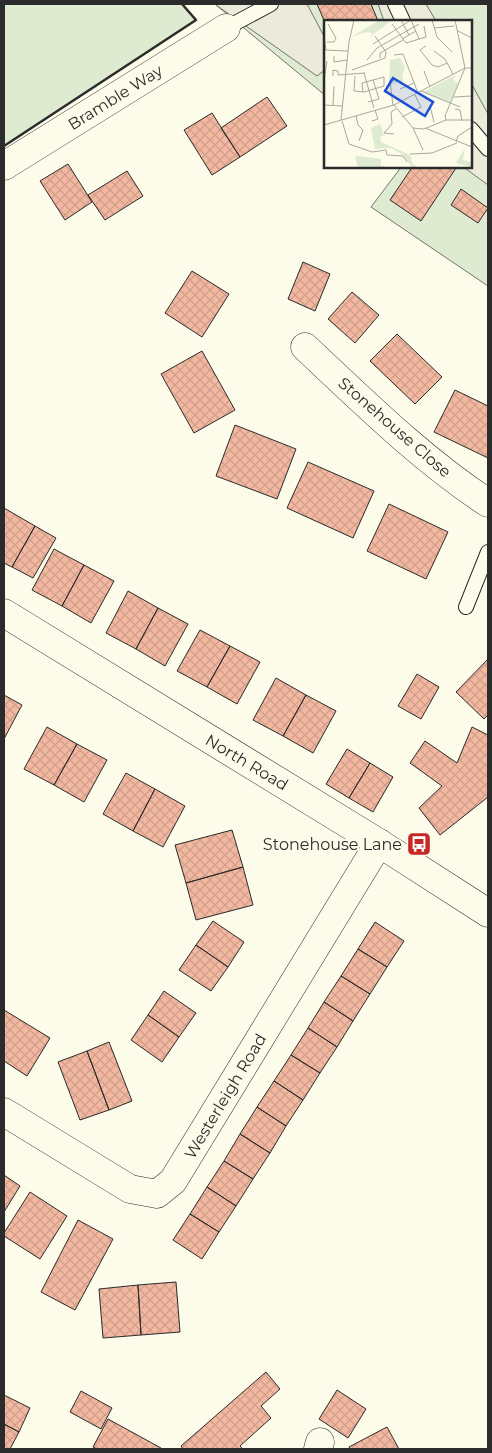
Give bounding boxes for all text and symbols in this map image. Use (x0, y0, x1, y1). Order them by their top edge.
inset map (324, 20, 472, 168)
street label: Bramble Way (64, 61, 166, 134)
street label: Stonehouse Close (334, 373, 455, 481)
street label: North Road (202, 730, 292, 795)
bus stop icon: Stonehouse Lane (406, 831, 432, 857)
place label: Stonehouse Lane (263, 835, 402, 854)
street label: Westerleigh Road (181, 1030, 270, 1162)

